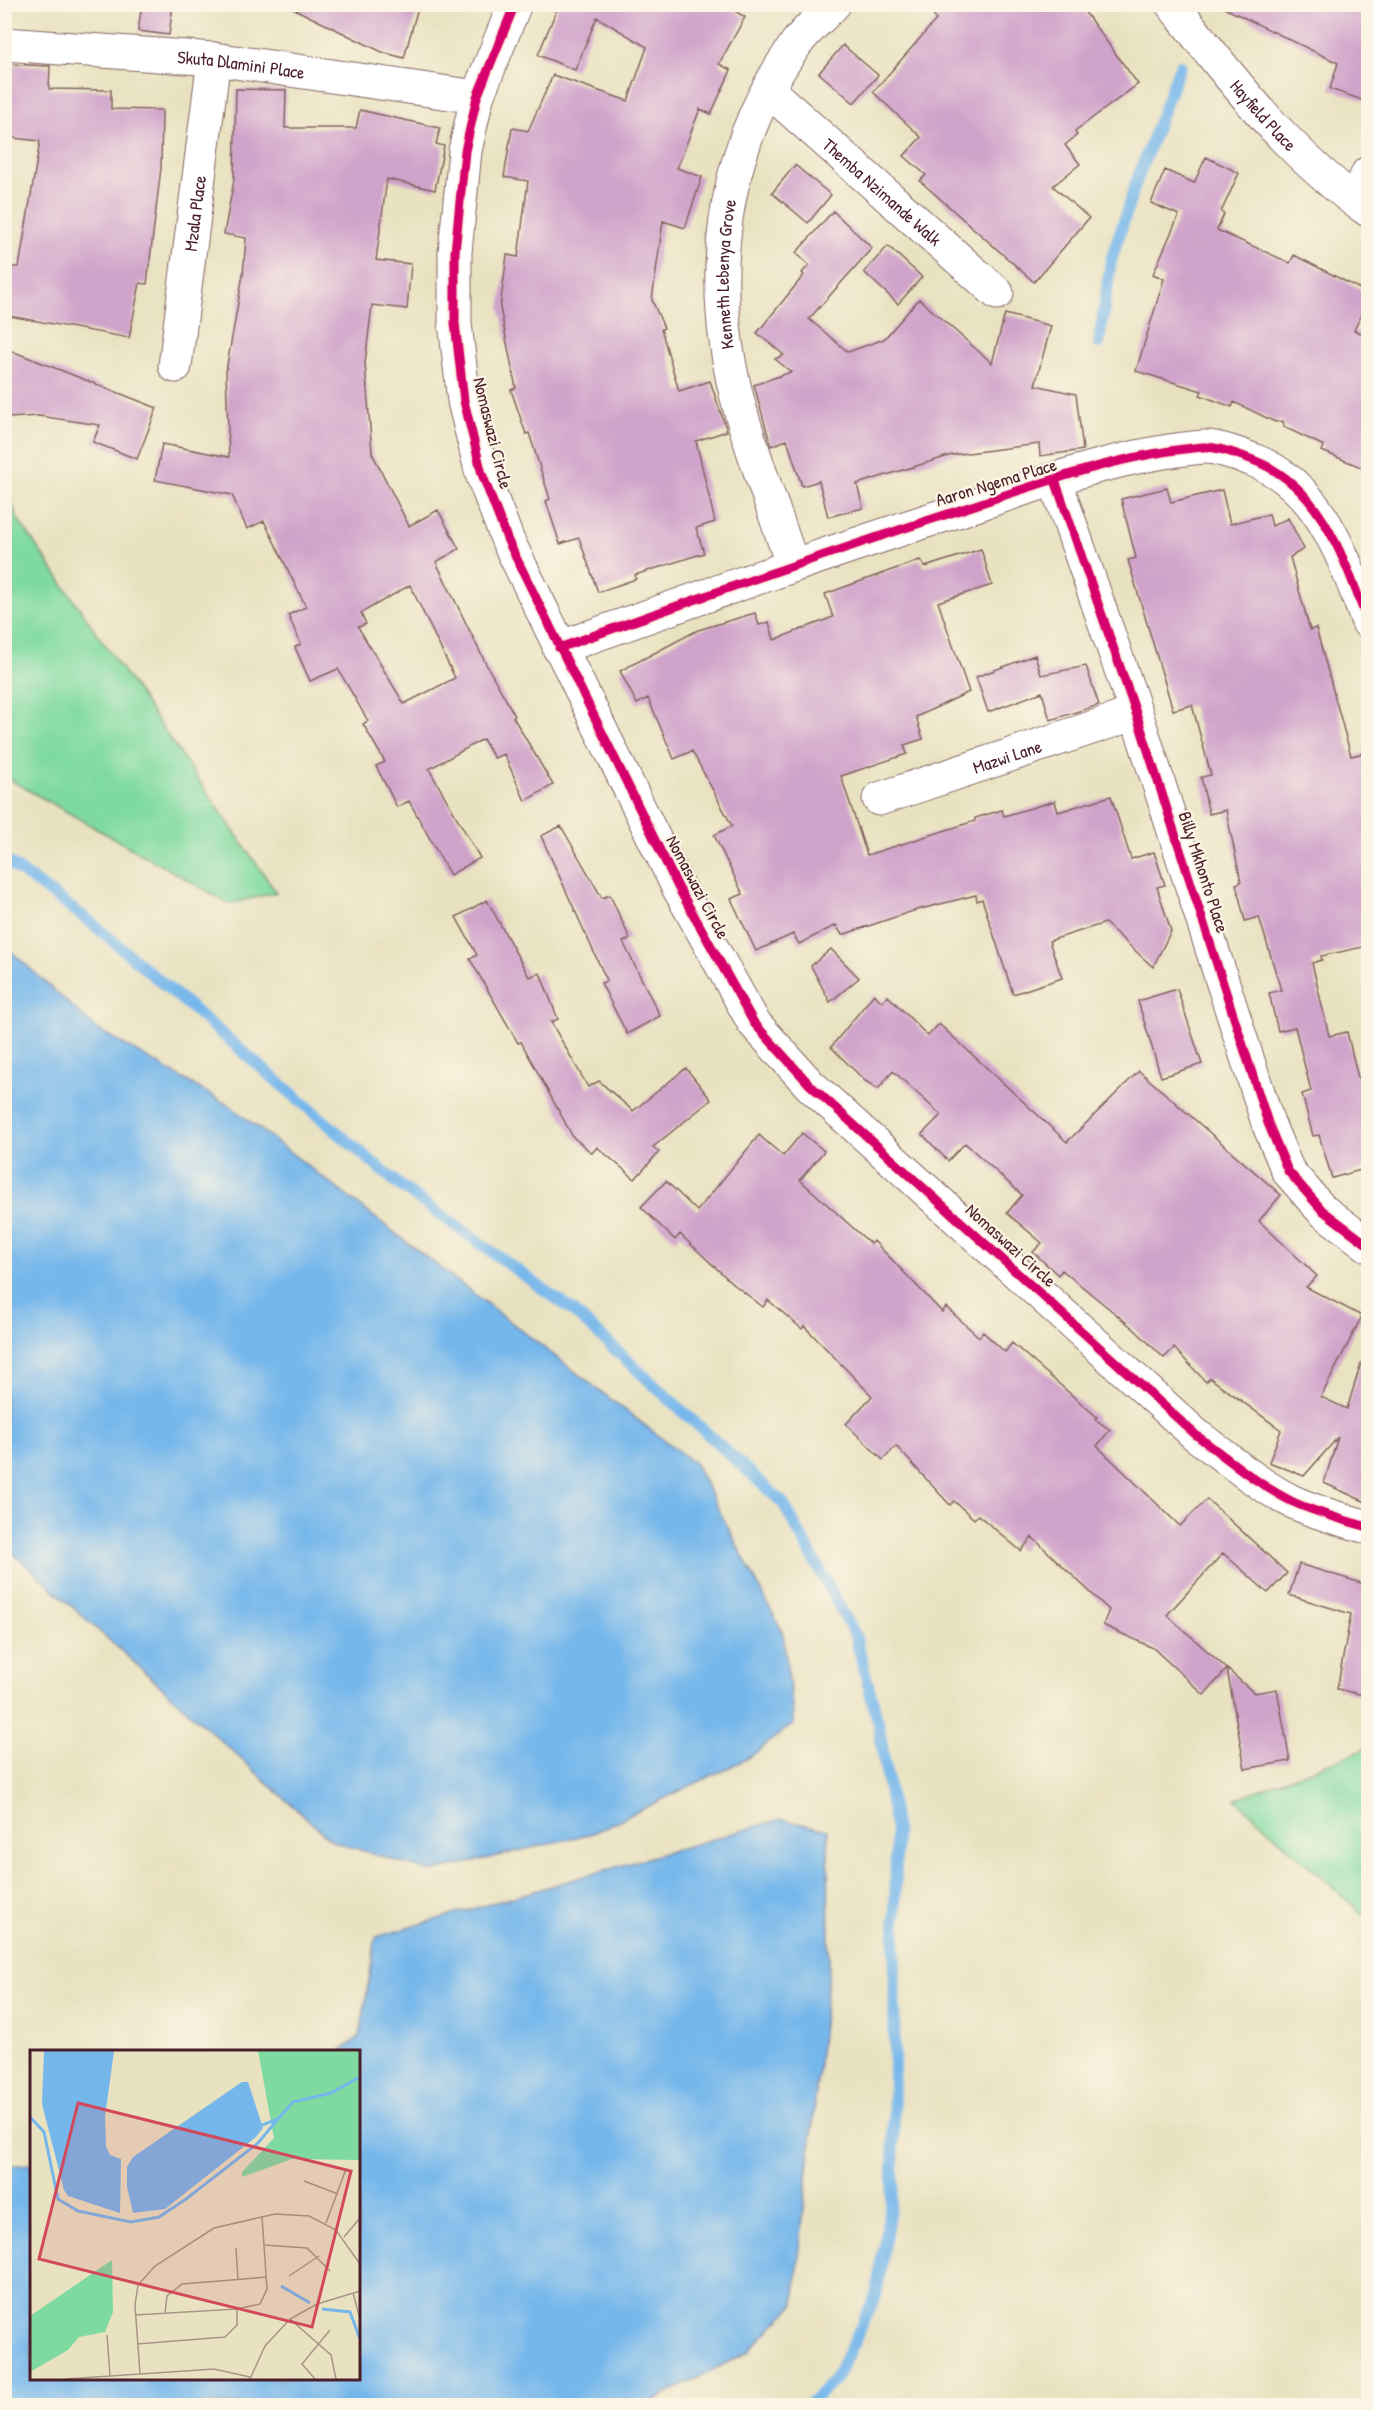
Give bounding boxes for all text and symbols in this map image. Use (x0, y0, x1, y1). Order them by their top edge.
street label: Skuta Dlamini Place (177, 44, 306, 84)
street label: Hayfield Place (1225, 74, 1303, 156)
street label: Themba Nzimande Walk (817, 132, 948, 251)
street label: Mzala Place (177, 174, 212, 253)
street label: Kenneth Lebenya Grove (709, 197, 742, 351)
street label: Nomaswazi Circle (467, 375, 519, 491)
street label: Aaron Ngema Place (933, 452, 1059, 512)
street label: Mazwi Lane (969, 733, 1045, 779)
street label: Billy Mkhonto Place (1173, 808, 1235, 936)
street label: Nomaswazi Circle (660, 831, 736, 943)
street label: Nomaswazi Circle (960, 1198, 1062, 1292)
inset map (30, 2050, 360, 2380)

